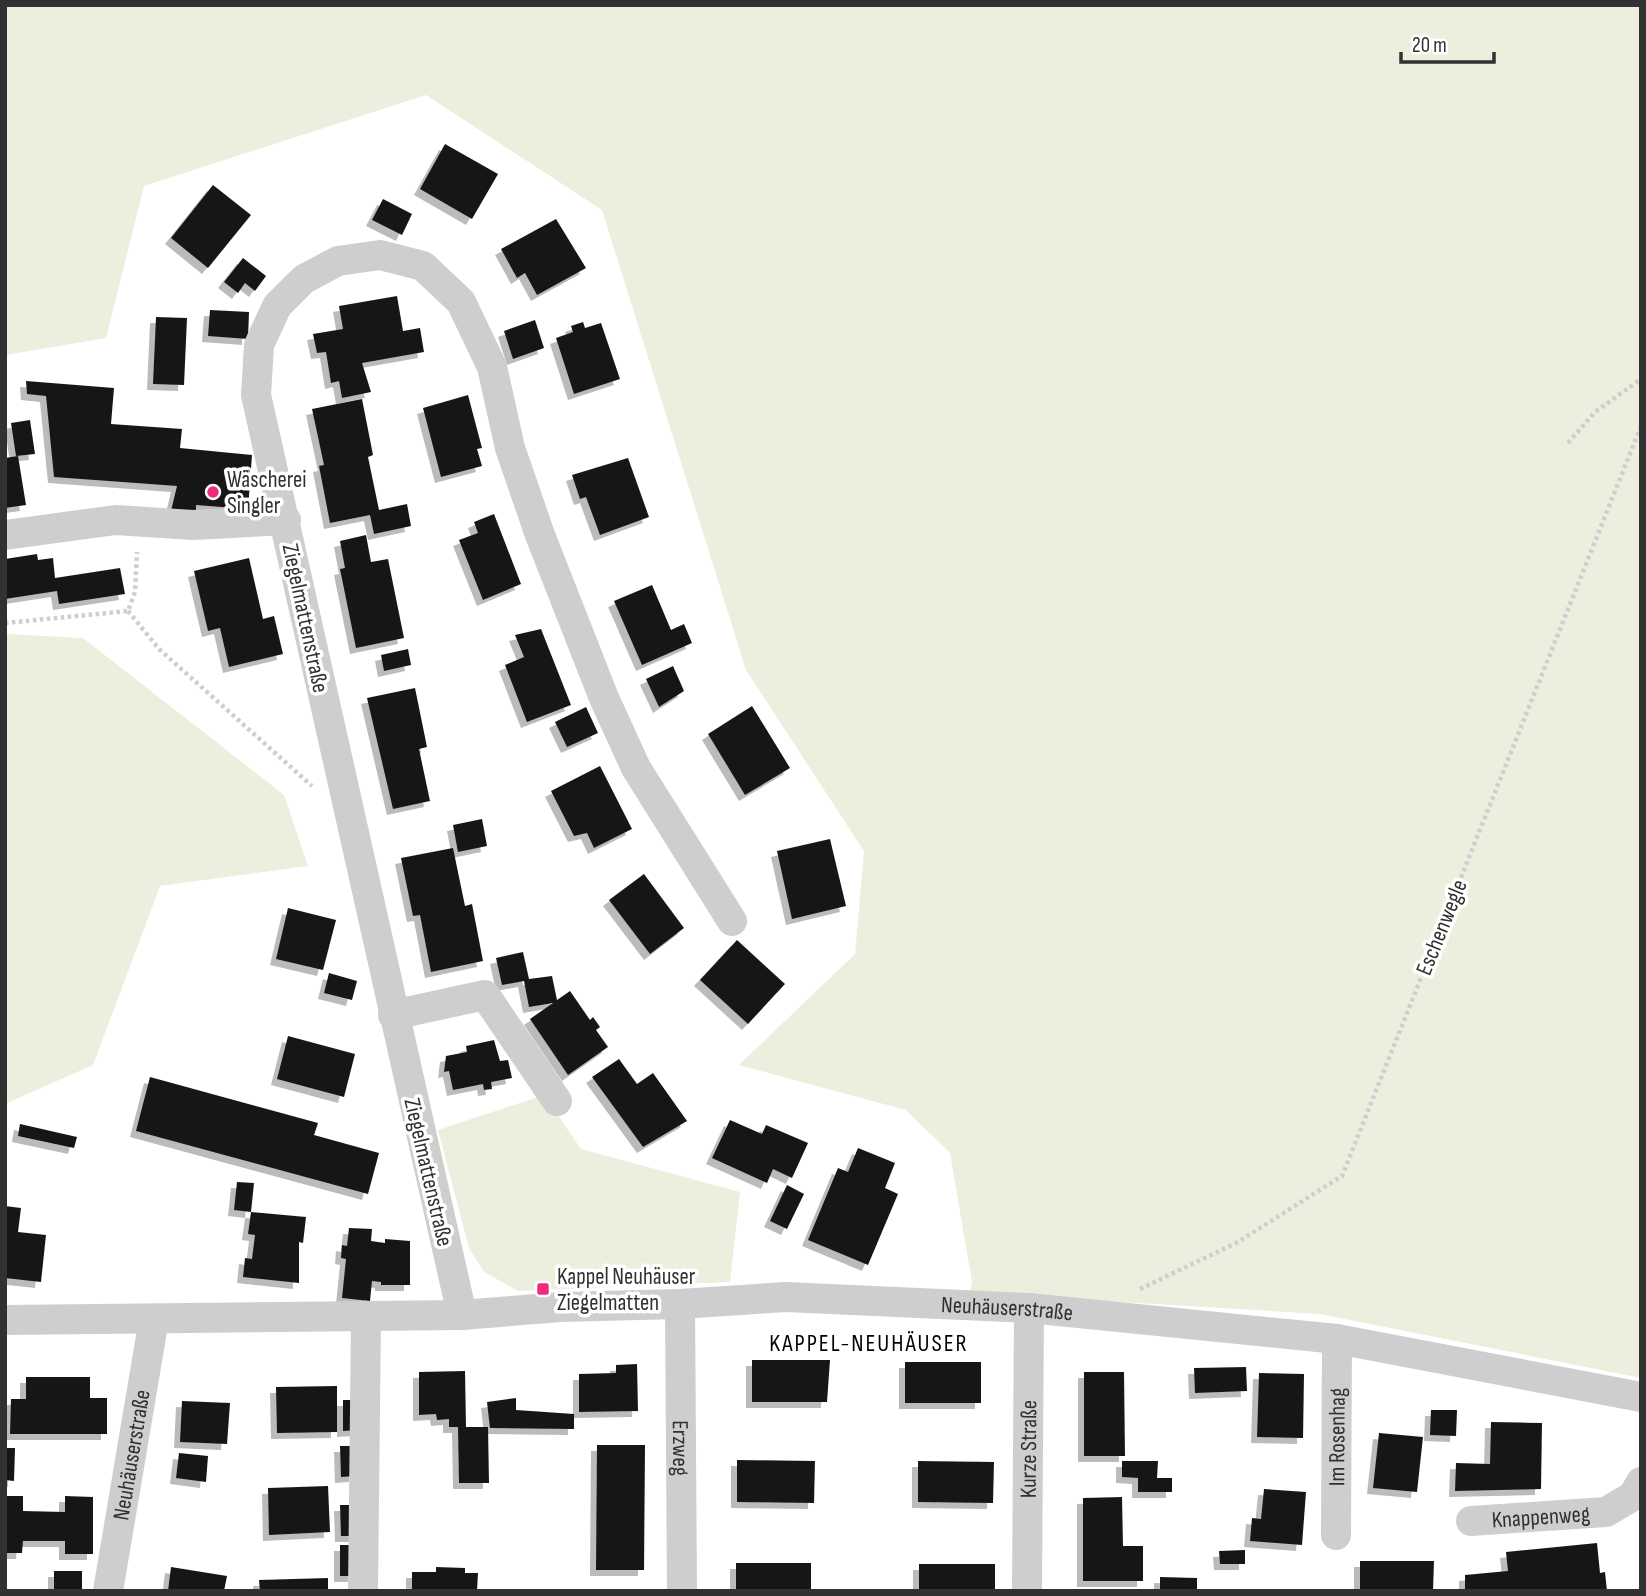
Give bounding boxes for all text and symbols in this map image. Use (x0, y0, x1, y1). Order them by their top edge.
scale bar (1401, 21, 1494, 65)
text: 20 m (1412, 33, 1447, 58)
place label: Wäscherei Singler (227, 466, 307, 520)
marker: Wäscherei Singler (205, 484, 221, 500)
street label: Ziegelmattenstraße (276, 541, 334, 695)
street label: Eschenwegle (1410, 875, 1474, 979)
street label: Ziegelmattenstraße (397, 1095, 459, 1249)
place label: Kappel Neuhäuser Ziegelmatten (557, 1263, 696, 1317)
marker: Kappel Neuhäuser Ziegelmatten (535, 1281, 551, 1297)
street label: Neuhäuserstraße (941, 1291, 1074, 1327)
district label: KAPPEL-NEUHÄUSER (769, 1329, 969, 1358)
street label: Neuhäuserstraße (107, 1388, 157, 1523)
street label: Im Rosenhag (1323, 1388, 1352, 1486)
street label: Kurze Straße (1015, 1400, 1043, 1498)
street label: Erzweg (666, 1420, 694, 1476)
street label: Knappenweg (1491, 1500, 1591, 1535)

